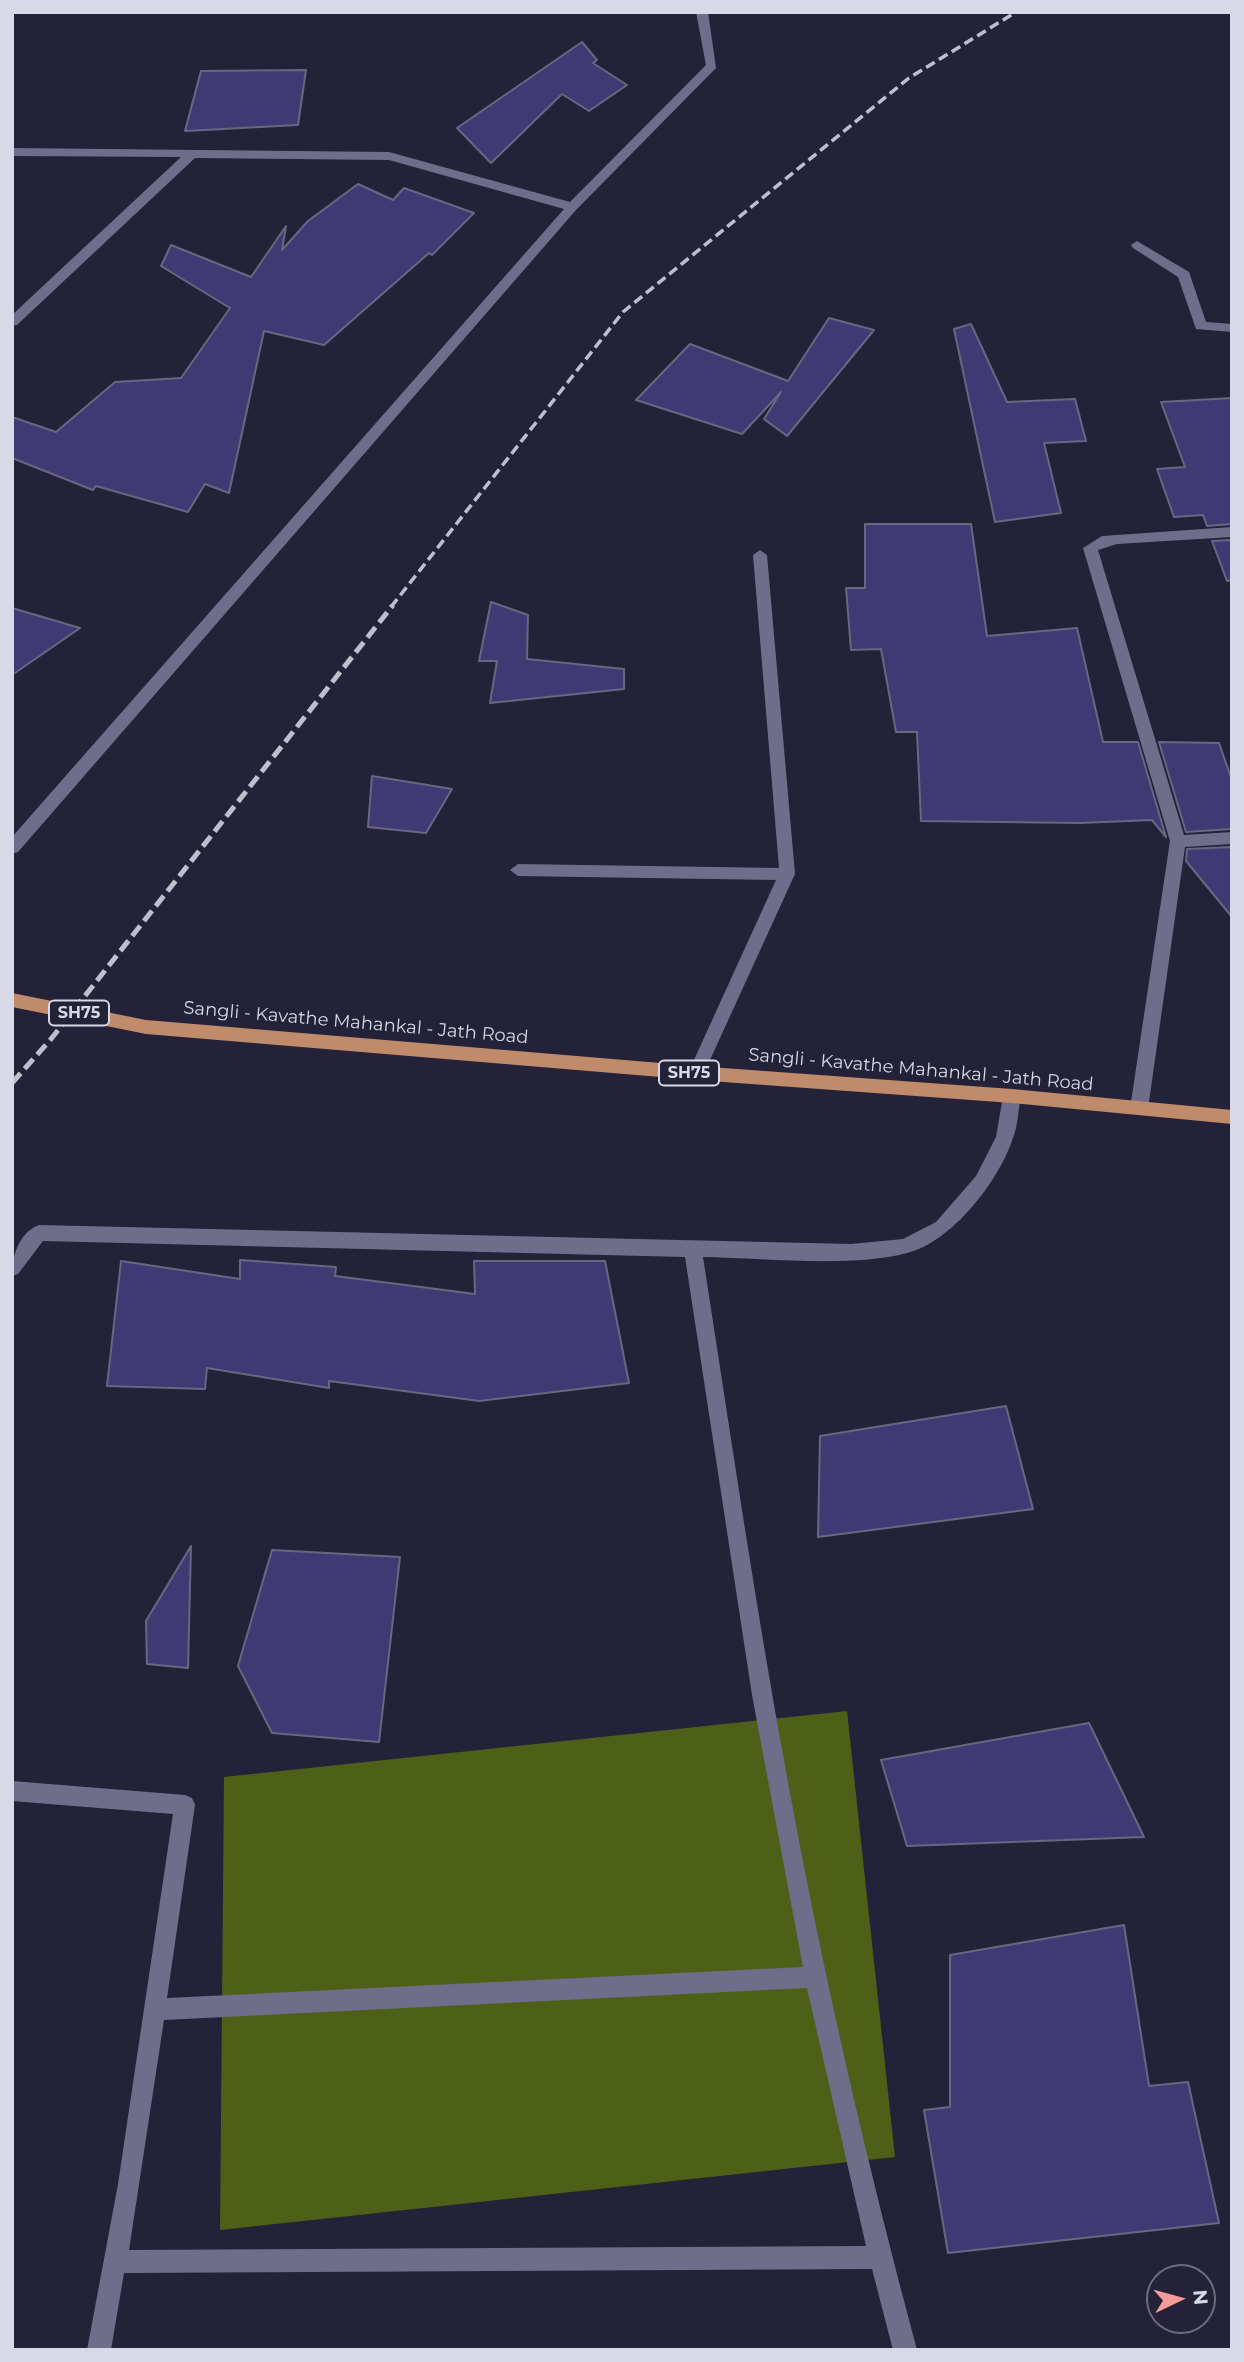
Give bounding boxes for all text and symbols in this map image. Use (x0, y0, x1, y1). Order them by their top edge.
street label: Sangli - Kavathe Mahankal - Jath Road (183, 997, 529, 1049)
road number: SH75 (49, 1001, 109, 1026)
street label: Sangli - Kavathe Mahankal - Jath Road (748, 1044, 1094, 1096)
road number: SH75 (659, 1060, 719, 1086)
north arrow (1146, 2264, 1216, 2334)
text: N (1188, 2289, 1213, 2306)

